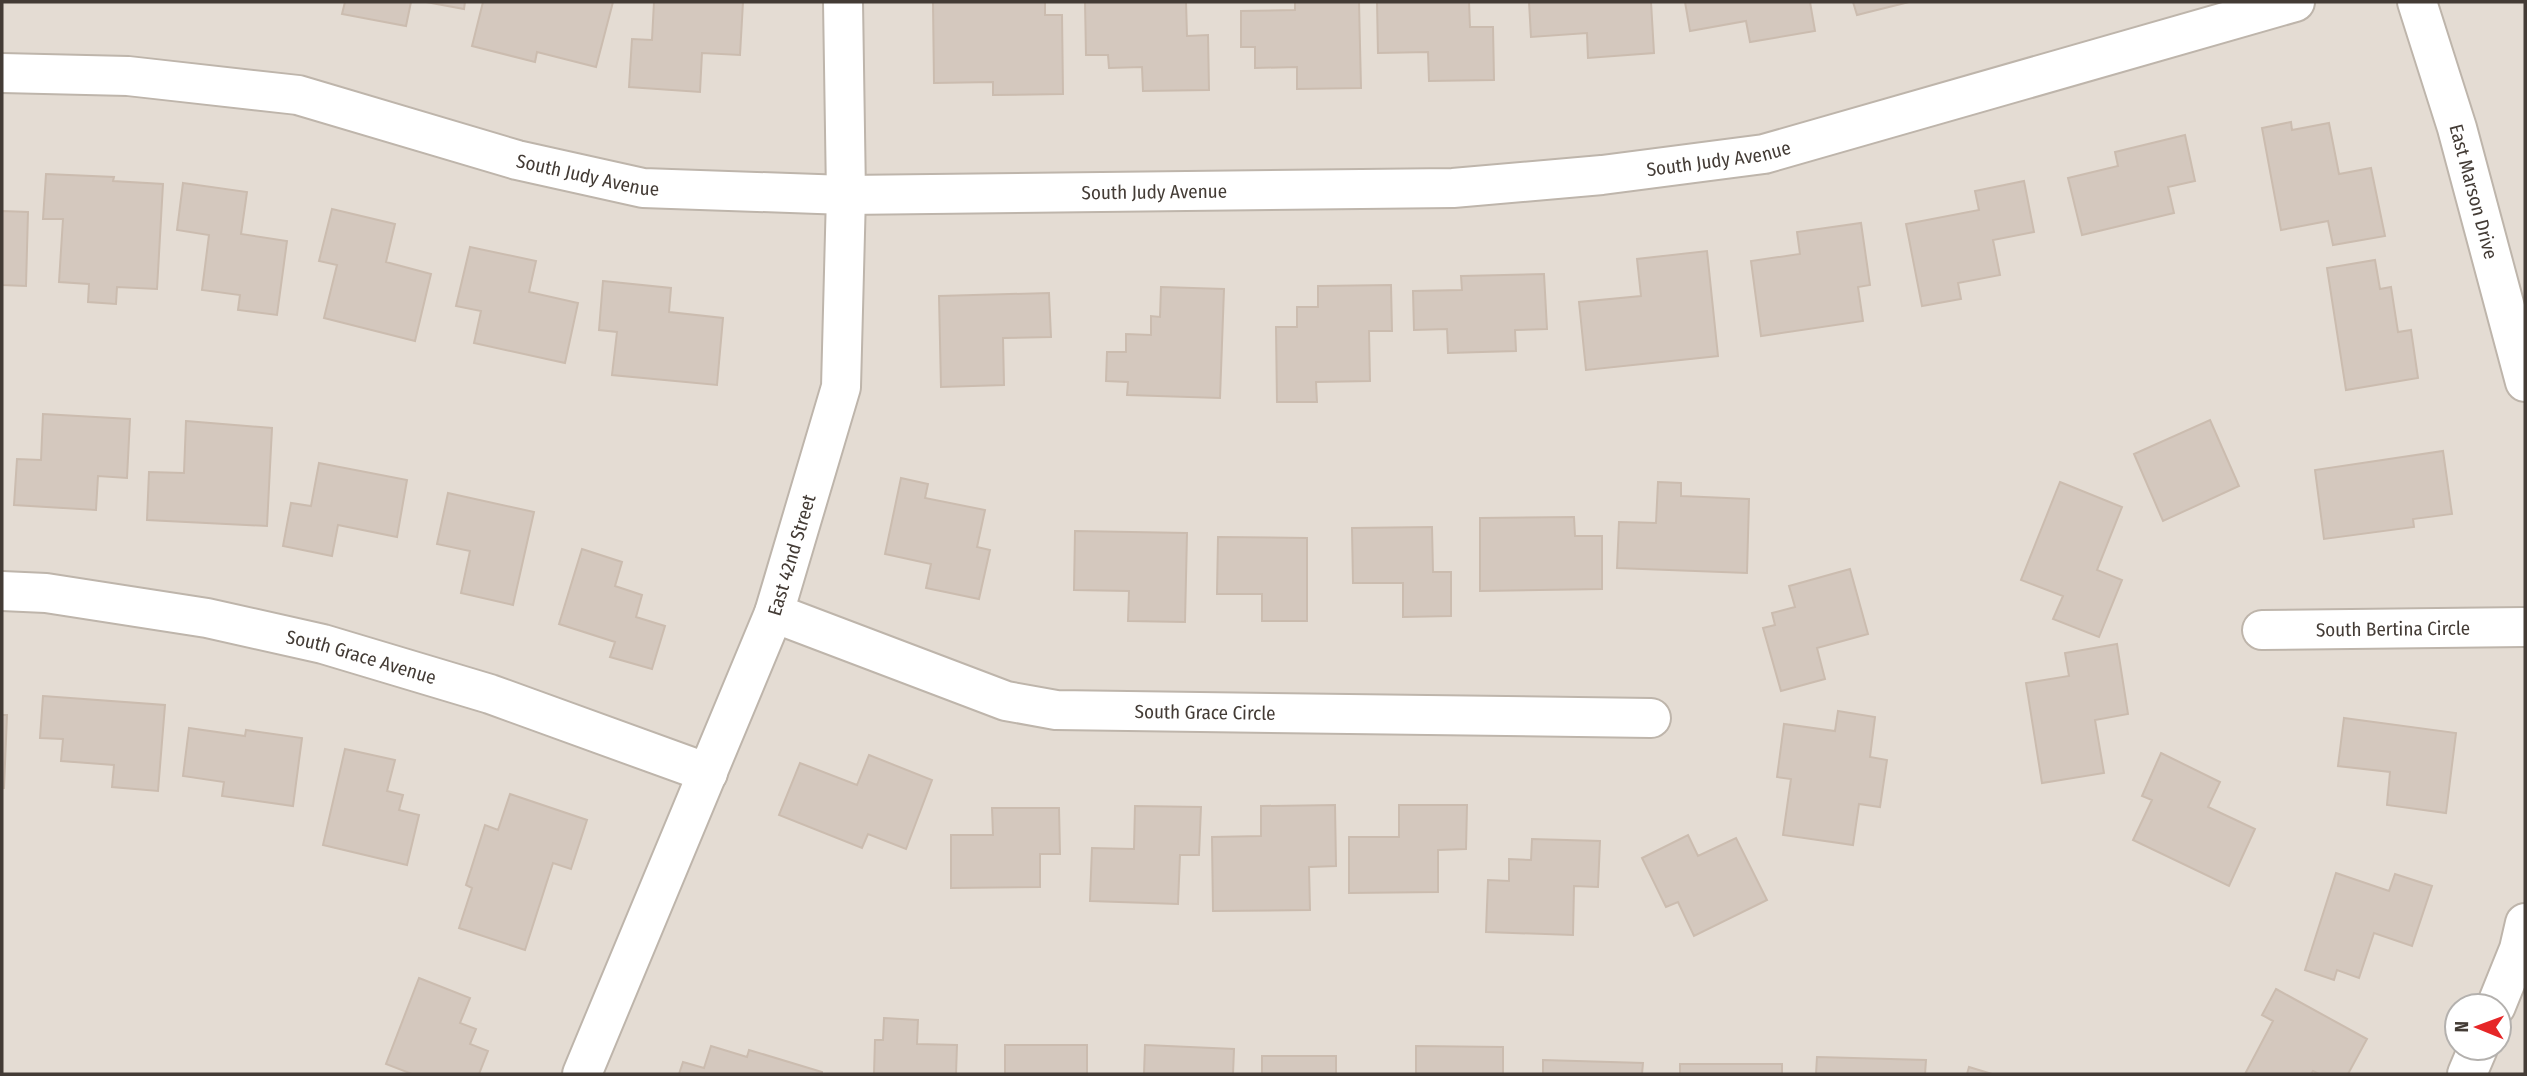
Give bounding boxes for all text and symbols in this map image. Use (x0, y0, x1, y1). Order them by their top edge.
street label: East Marson Drive (2445, 122, 2503, 262)
street label: South Judy Avenue (1645, 136, 1793, 181)
street label: South Judy Avenue (514, 149, 660, 200)
street label: South Judy Avenue (1081, 179, 1227, 204)
street label: East 42nd Street (762, 491, 820, 618)
street label: South Bertina Circle (2316, 616, 2470, 641)
street label: South Grace Avenue (284, 625, 439, 689)
street label: South Grace Circle (1134, 700, 1276, 724)
north arrow (2443, 992, 2513, 1062)
text: N (2450, 1021, 2473, 1033)

